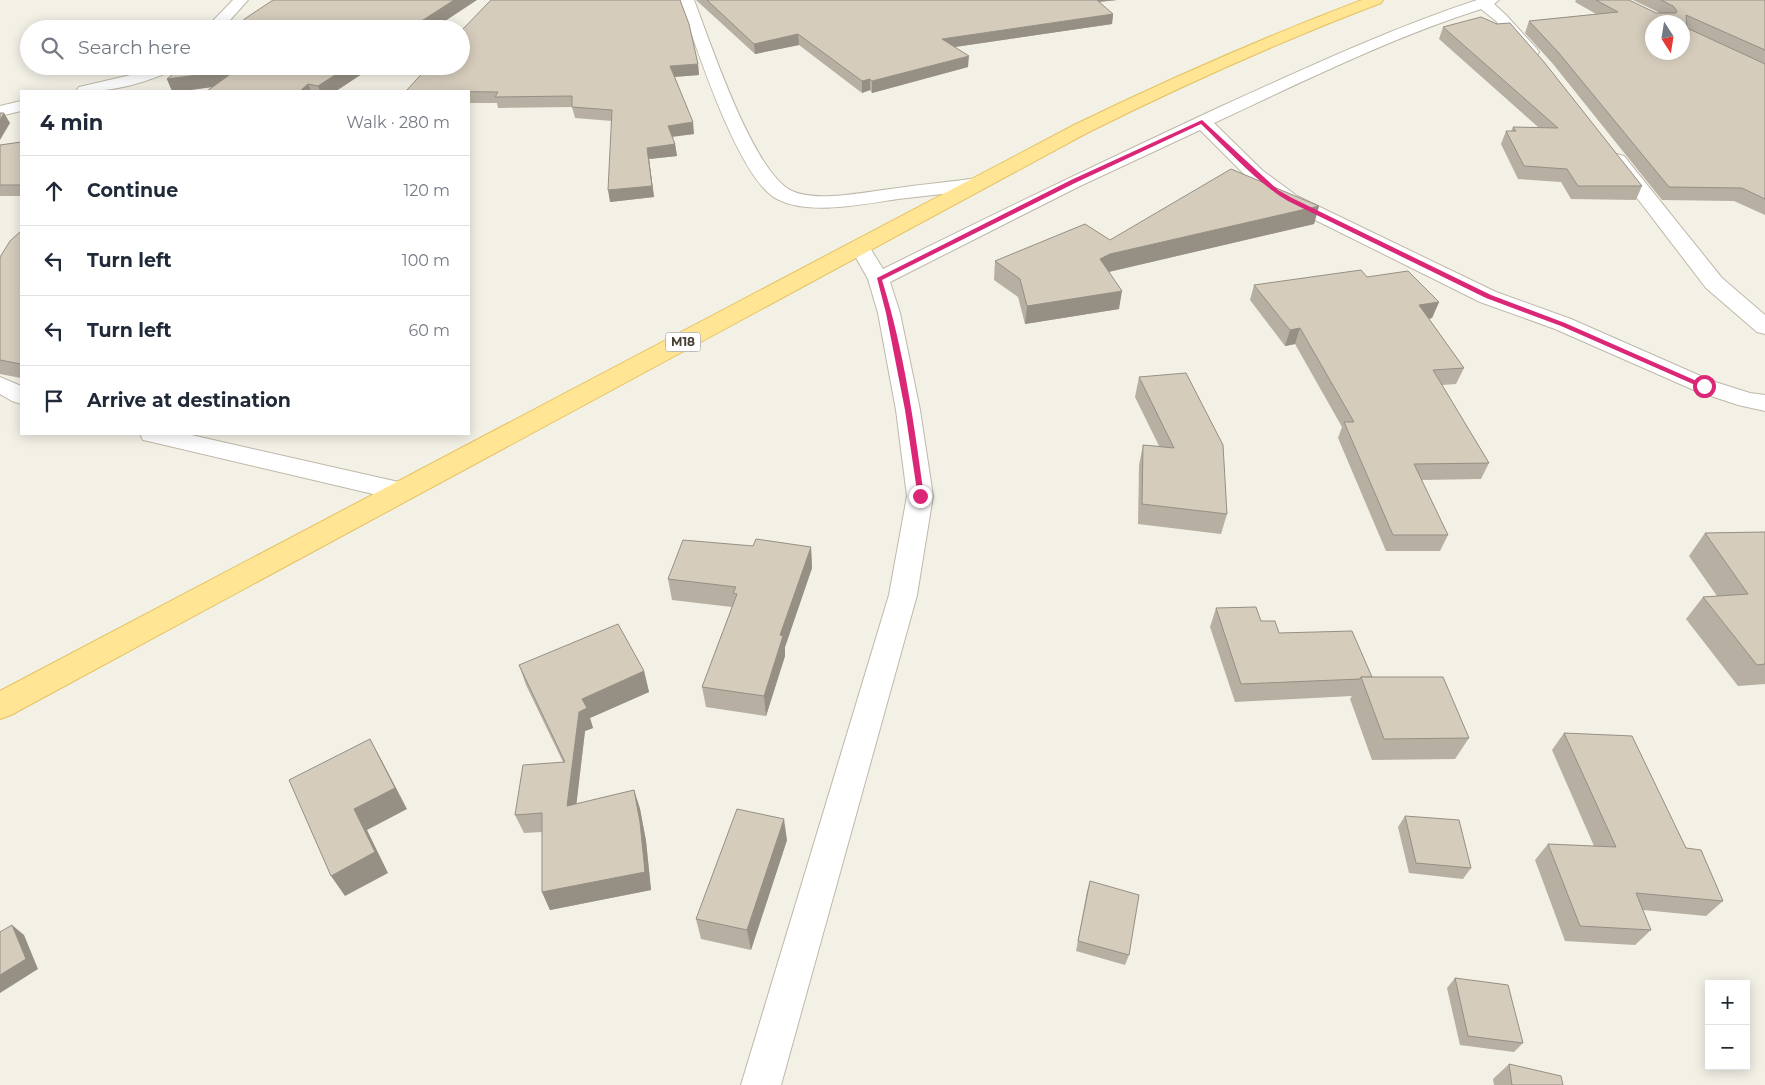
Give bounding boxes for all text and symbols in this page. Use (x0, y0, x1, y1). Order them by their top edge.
north arrow (1645, 15, 1690, 60)
search box (20, 20, 470, 75)
icon: search (38, 34, 66, 62)
text: Search here (78, 36, 191, 59)
text: 4 min (40, 110, 103, 135)
text: Walk · 280 m (346, 113, 450, 132)
icon: ahead (40, 177, 68, 205)
text: Continue (87, 179, 178, 202)
text: 120 m (403, 181, 450, 200)
icon: left (40, 247, 68, 275)
text: Turn left (87, 249, 172, 272)
text: 100 m (402, 251, 450, 270)
icon: left (40, 317, 68, 345)
text: Turn left (87, 319, 172, 342)
text: 60 m (408, 321, 450, 340)
road number: M18 (666, 332, 700, 352)
route start (1693, 375, 1716, 398)
icon: arrive (40, 387, 68, 415)
text: Arrive at destination (87, 389, 291, 412)
route end (909, 485, 932, 508)
map controls (1705, 980, 1750, 1070)
button: + (1705, 980, 1750, 1025)
button: − (1705, 1025, 1750, 1070)

